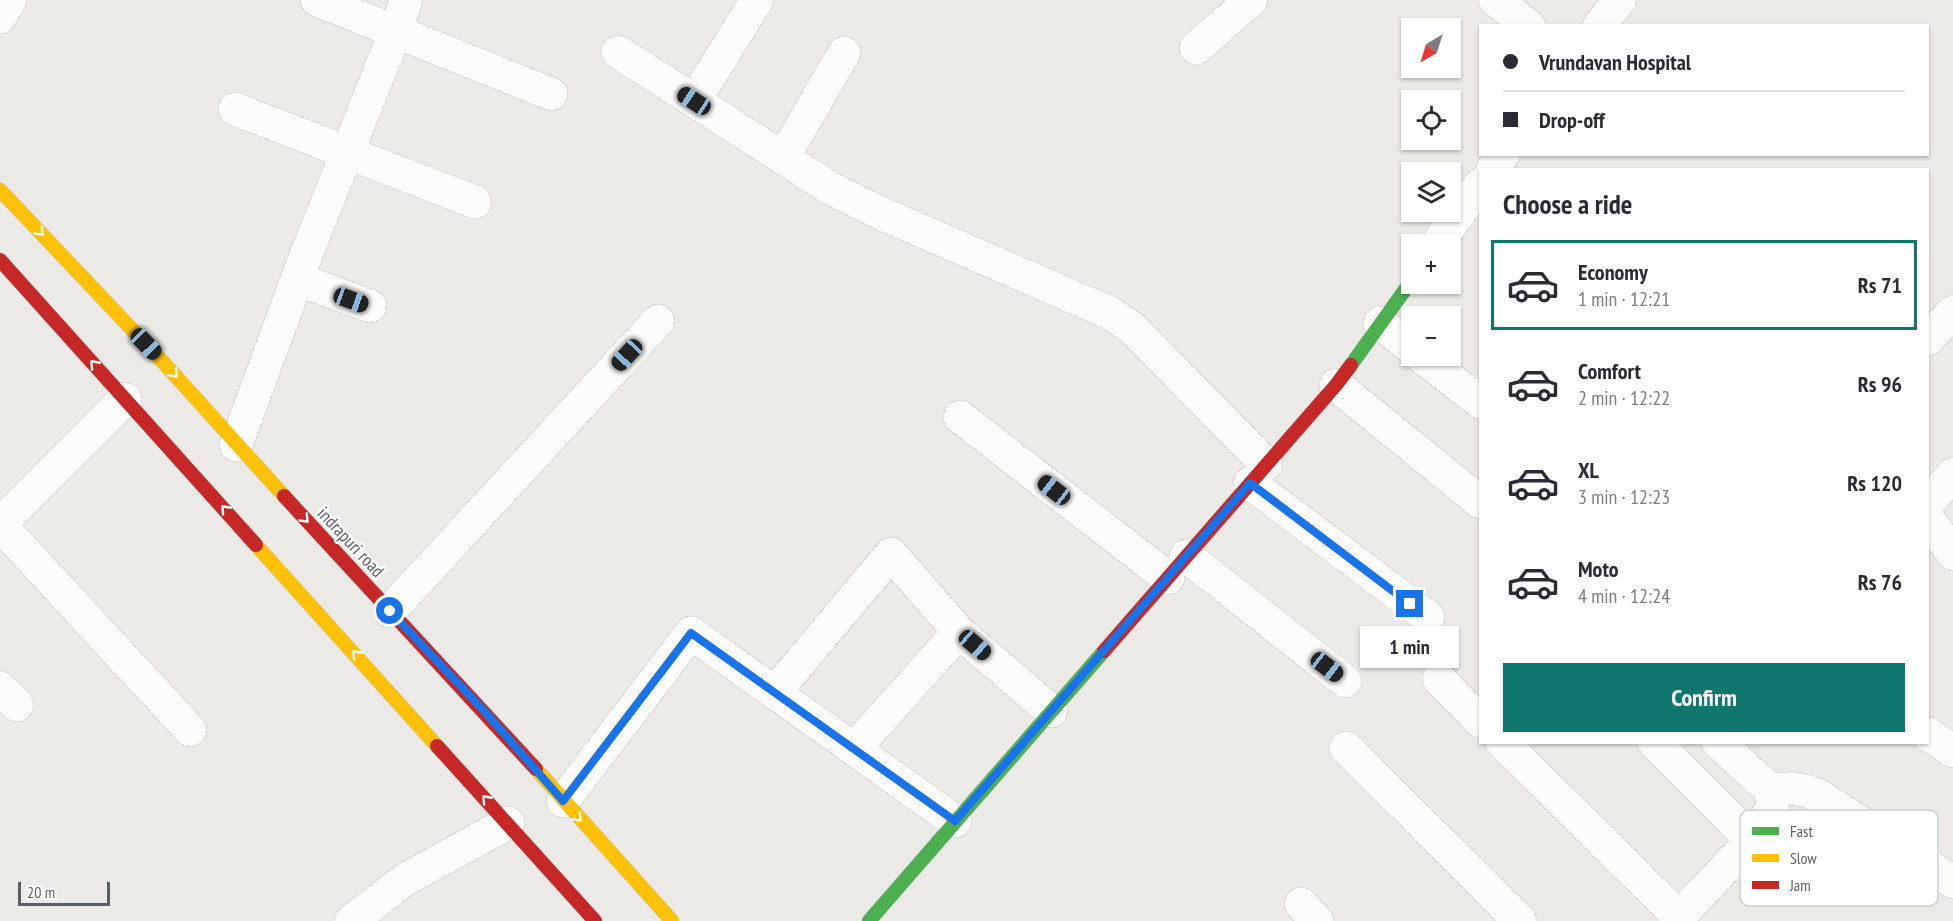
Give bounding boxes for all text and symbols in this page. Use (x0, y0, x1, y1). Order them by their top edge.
north arrow (1401, 18, 1461, 78)
map controls (1401, 18, 1461, 366)
text: Vrundavan Hospital (1539, 48, 1691, 76)
car (674, 84, 714, 118)
button: locate (1401, 90, 1461, 150)
text: Drop-off (1539, 106, 1605, 134)
button: layers (1401, 162, 1461, 222)
text: Choose a ride (1503, 187, 1632, 221)
one-way arrow (33, 226, 44, 236)
button: + (1401, 234, 1461, 294)
icon: car (1506, 258, 1560, 312)
text: Economy (1578, 258, 1648, 286)
text: Rs 71 (1858, 271, 1902, 299)
car (331, 285, 371, 315)
text: 1 min · 12:21 (1578, 286, 1670, 312)
button: − (1401, 306, 1461, 366)
car (127, 325, 165, 363)
car (608, 336, 646, 374)
icon: car (1506, 357, 1560, 411)
text: Comfort (1578, 357, 1641, 385)
one-way arrow (90, 361, 101, 371)
one-way arrow (167, 368, 178, 378)
text: Rs 96 (1858, 370, 1902, 398)
text: 2 min · 12:22 (1578, 385, 1670, 411)
icon: car (1506, 456, 1560, 510)
text: XL (1578, 456, 1599, 484)
text: Rs 120 (1847, 469, 1902, 497)
car (1034, 472, 1074, 508)
text: 3 min · 12:23 (1578, 484, 1670, 510)
street label: indrapuri road (313, 502, 389, 582)
one-way arrow (221, 505, 232, 516)
one-way arrow (297, 512, 308, 523)
icon: car (1506, 555, 1560, 609)
text: Moto (1578, 555, 1619, 583)
text: Rs 76 (1858, 568, 1902, 596)
text: 4 min · 12:24 (1578, 583, 1670, 609)
route end (1396, 590, 1423, 617)
route start (376, 597, 403, 624)
callout: 1 min (1360, 625, 1460, 667)
car (956, 626, 994, 664)
text: 1 min (1389, 634, 1430, 660)
car (1307, 649, 1347, 685)
one-way arrow (352, 650, 363, 661)
button: Confirm (1503, 663, 1905, 732)
one-way arrow (482, 795, 493, 806)
legend (1740, 810, 1938, 906)
one-way arrow (571, 811, 582, 821)
text: Fast (1790, 821, 1813, 841)
text: Slow (1790, 848, 1817, 868)
text: Jam (1789, 875, 1811, 895)
scale bar (18, 879, 110, 906)
text: 20 m (27, 882, 55, 902)

